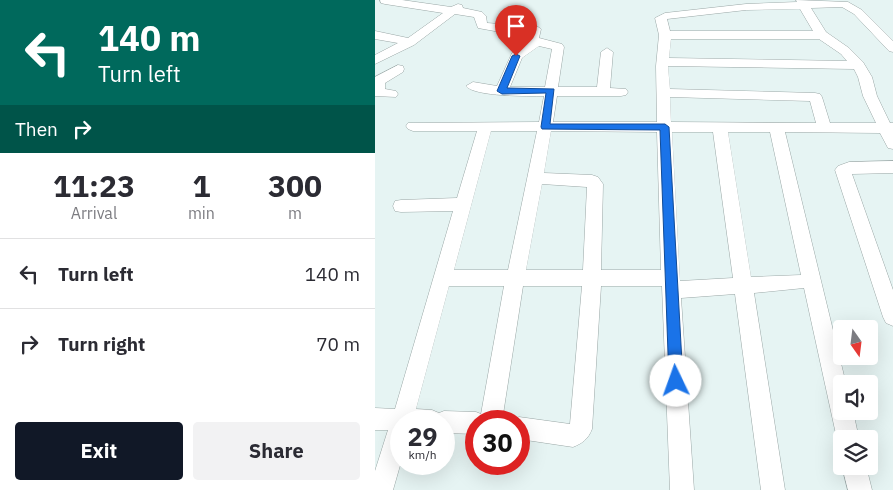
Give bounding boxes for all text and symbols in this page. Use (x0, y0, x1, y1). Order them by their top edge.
pin (495, 5, 537, 56)
icon: arrive (502, 12, 530, 40)
text: 140 m (98, 15, 201, 61)
icon: left (15, 20, 80, 85)
text: Turn left (98, 59, 181, 88)
icon: right (68, 115, 96, 143)
text: Then (15, 117, 58, 141)
text: 11:23 (53, 166, 135, 205)
text: 1 (192, 166, 210, 205)
text: 300 (268, 166, 322, 205)
text: Arrival (71, 203, 117, 223)
text: min (188, 203, 215, 223)
text: m (288, 203, 302, 223)
icon: left (15, 260, 43, 288)
text: Turn left (58, 262, 134, 286)
text: 140 m (305, 262, 360, 286)
north arrow (833, 320, 877, 365)
map controls (833, 320, 878, 475)
icon: right (15, 330, 43, 358)
text: Turn right (58, 332, 145, 356)
text: 70 m (316, 332, 360, 356)
position arrow (649, 354, 701, 406)
button: sound (833, 375, 878, 420)
speed limit sign: 30 (465, 410, 530, 475)
text: 29 (407, 420, 438, 453)
button: Exit (15, 422, 183, 480)
button: Share (193, 422, 360, 480)
button: layers (833, 430, 878, 475)
text: km/h (408, 447, 437, 462)

